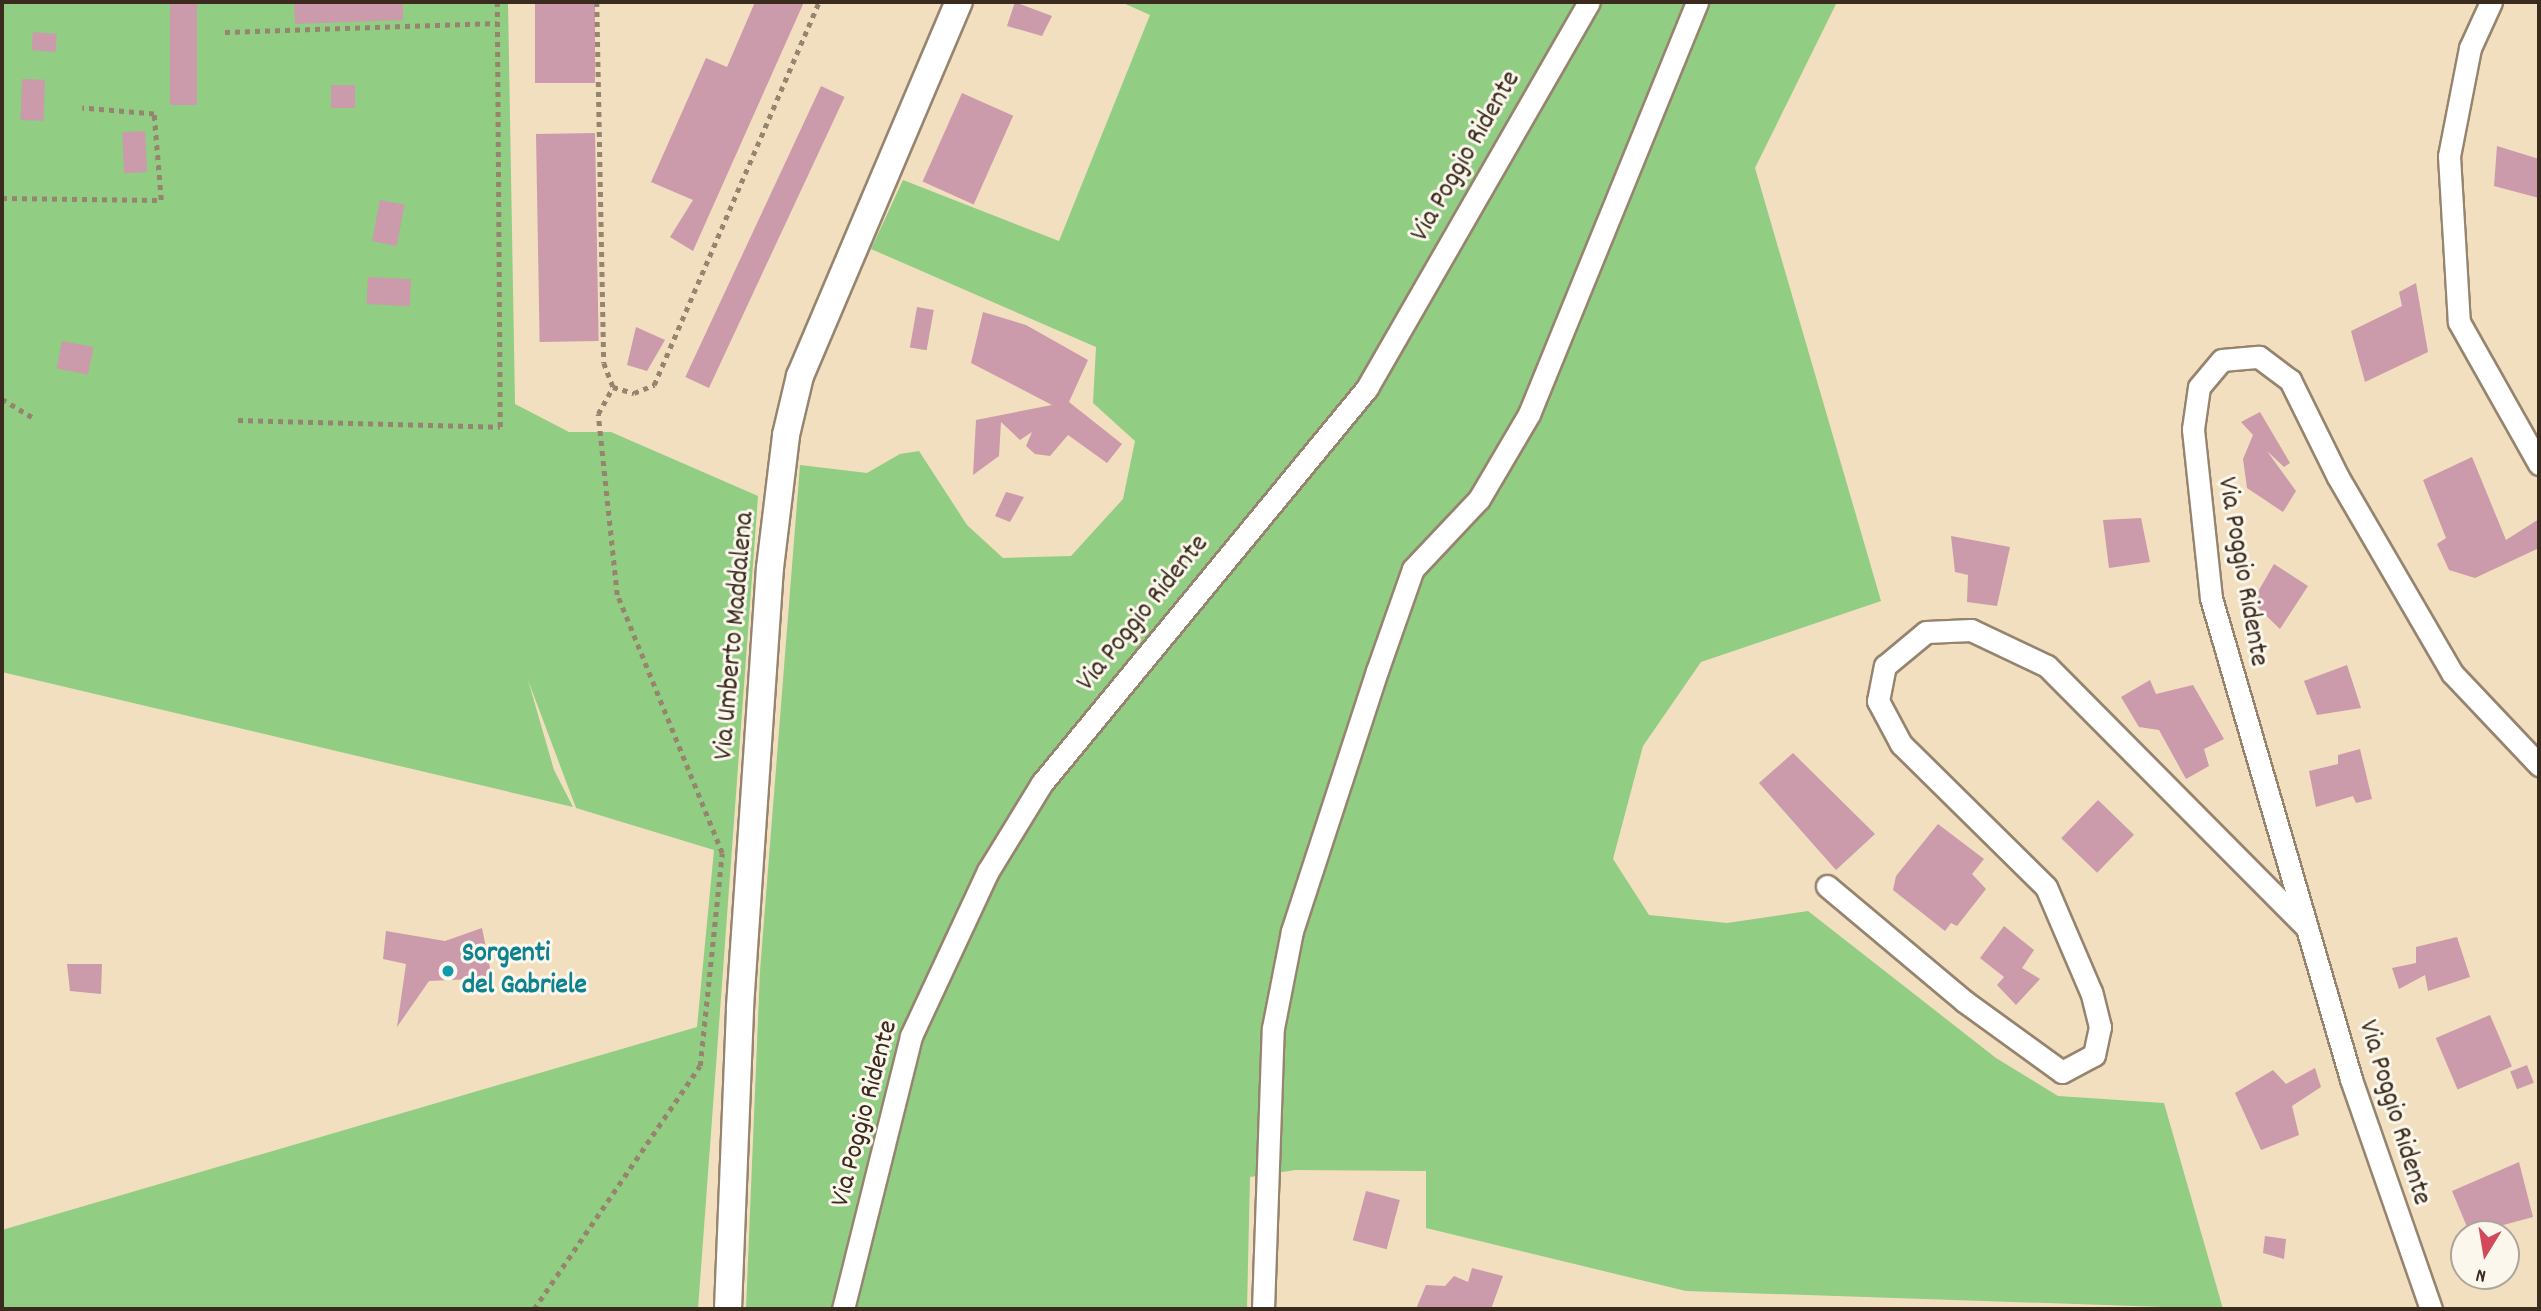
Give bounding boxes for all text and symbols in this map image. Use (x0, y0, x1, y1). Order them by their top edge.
street label: Via Poggio Ridente (1405, 66, 1529, 248)
street label: Via Poggio Ridente (2208, 475, 2274, 669)
street label: Via Umberto Maddalena (708, 511, 764, 761)
street label: Via Poggio Ridente (1071, 529, 1217, 699)
place label: Sorgenti del Gabriele (462, 938, 587, 1004)
marker: Sorgenti del Gabriele (440, 963, 456, 979)
street label: Via Poggio Ridente (2349, 1016, 2437, 1210)
street label: Via Poggio Ridente (825, 1017, 907, 1211)
north arrow (2450, 1220, 2520, 1290)
text: N (2474, 1260, 2488, 1288)

